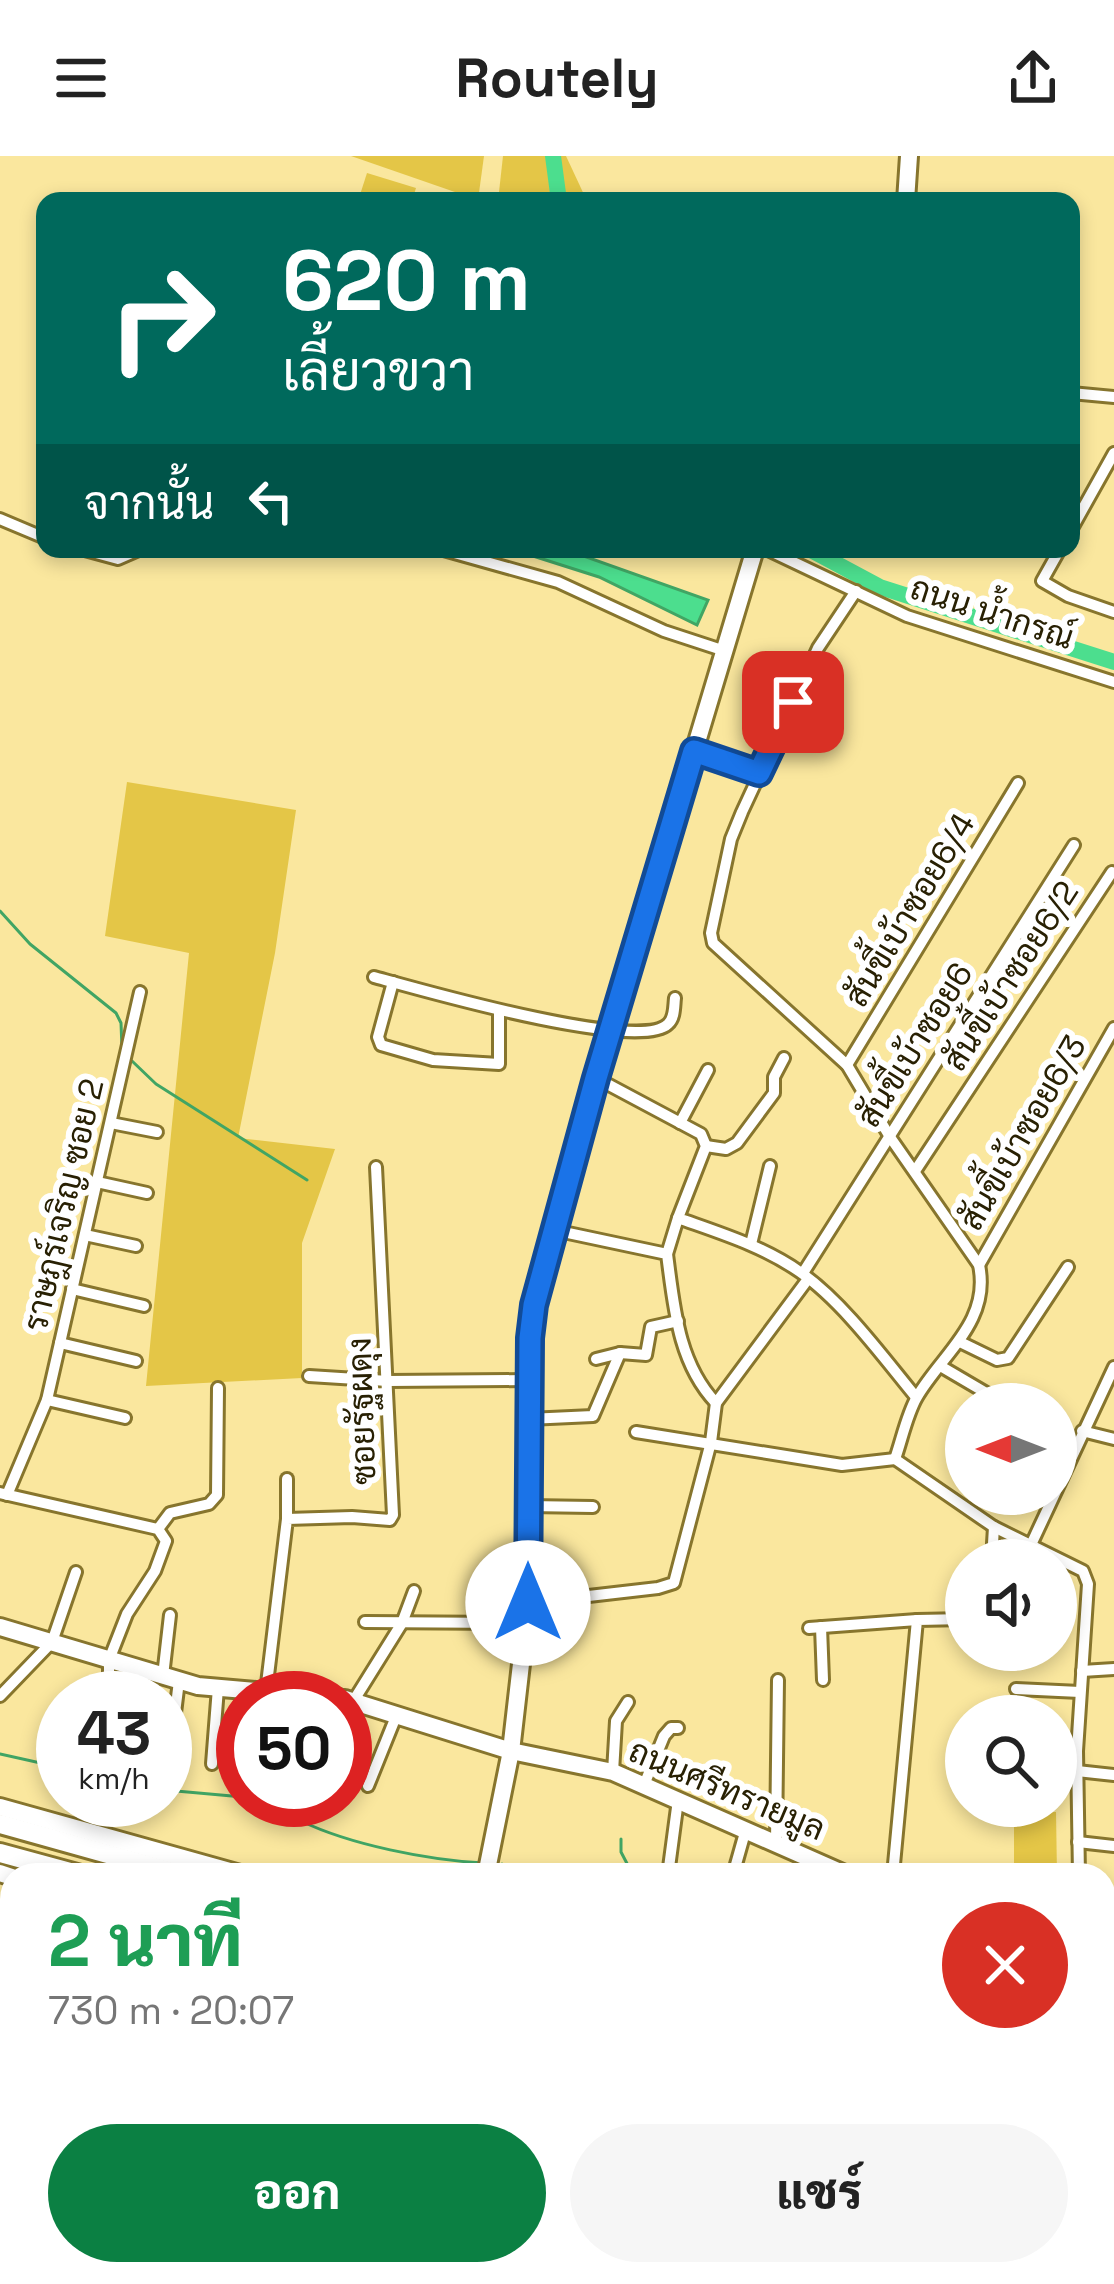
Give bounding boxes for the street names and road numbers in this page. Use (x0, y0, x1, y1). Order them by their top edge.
street label: ถนน น้ำกรณ์ (905, 559, 1081, 659)
street label: สันขี้เบ้าซอย6/4 (826, 800, 984, 1015)
street label: สันขี้เบ้าซอย6/2 (925, 867, 1088, 1079)
street label: สันขี้เบ้าซอย6 (839, 949, 982, 1135)
street label: สันขี้เบ้าซอย6/3 (941, 1023, 1096, 1238)
street label: ราษฎร์เจริญ ซอย 2 (15, 1075, 113, 1335)
street label: ซอยรัฐผดุง (338, 1337, 387, 1485)
street label: ถนนศรีทรายมูล (622, 1730, 831, 1851)

